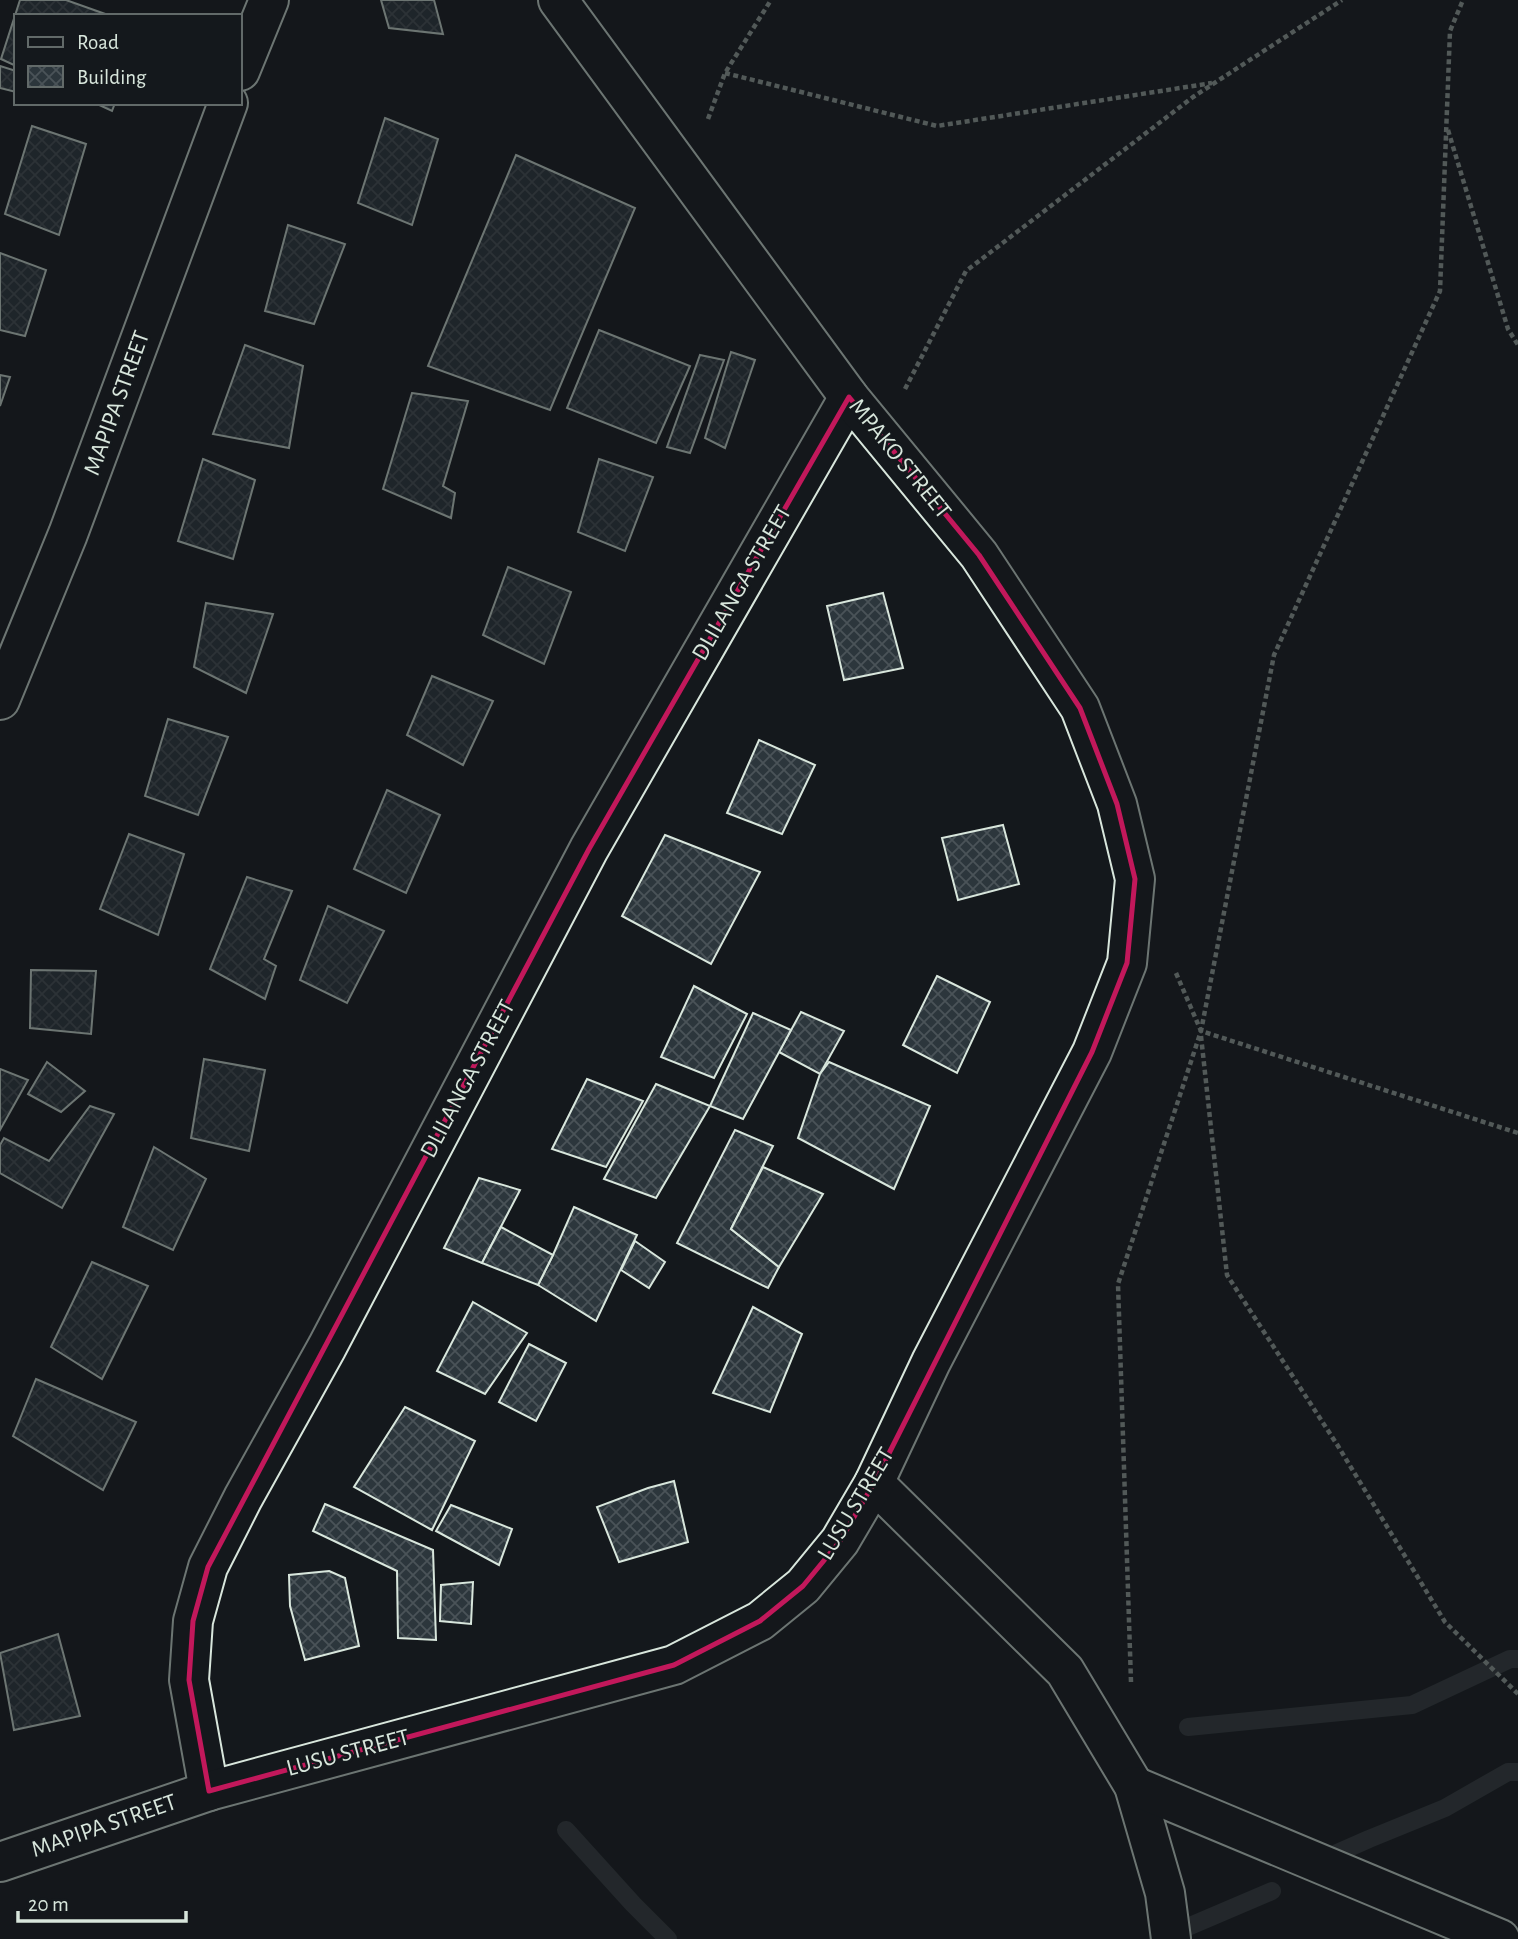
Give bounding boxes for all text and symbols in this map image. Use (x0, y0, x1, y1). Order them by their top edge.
legend (14, 14, 242, 105)
text: Road (77, 32, 119, 53)
text: Building (77, 67, 147, 88)
street label: MAPIPA STREET (80, 327, 154, 478)
street label: MPAKO STREET (844, 394, 956, 524)
street label: DLILANGA STREET (688, 501, 796, 665)
street label: DLILANGA STREET (416, 996, 520, 1162)
street label: LUSU STREET (813, 1444, 899, 1564)
street label: LUSU STREET (284, 1725, 412, 1781)
street label: MAPIPA STREET (28, 1790, 180, 1862)
scale bar (18, 1880, 186, 1924)
text: 20 m (28, 1894, 69, 1915)

